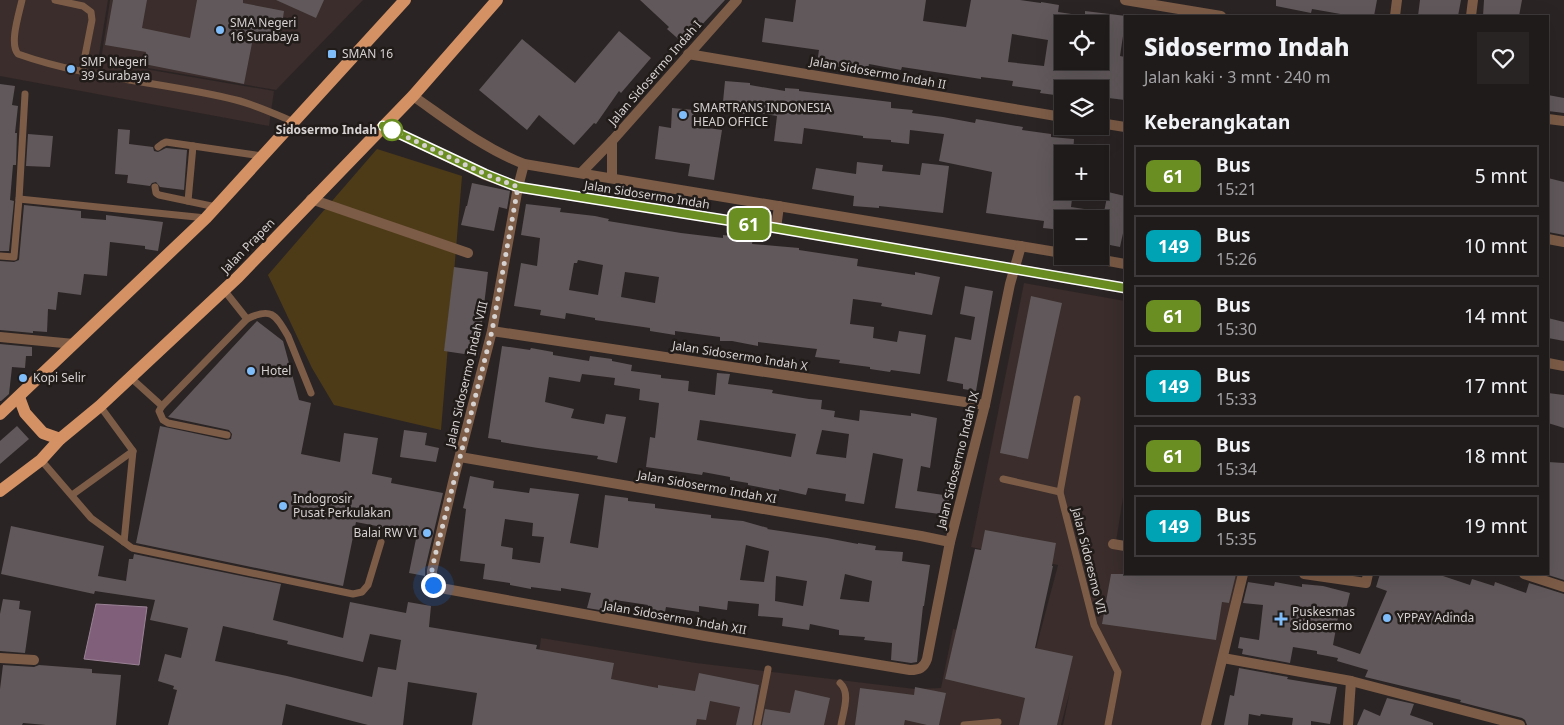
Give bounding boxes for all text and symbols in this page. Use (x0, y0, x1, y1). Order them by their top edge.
place label: SMA Negeri 16 Surabaya (230, 14, 299, 45)
map controls (1054, 15, 1109, 265)
button: locate (1054, 15, 1109, 70)
street label: Jalan Sidosermo Indah I (604, 17, 705, 130)
marker: SMA Negeri 16 Surabaya (214, 24, 226, 36)
text: Sidosermo Indah (1144, 30, 1350, 63)
button: heart (1477, 32, 1529, 84)
place label: SMAN 16 (342, 45, 393, 62)
marker: SMAN 16 (326, 48, 338, 60)
street label: Jalan Sidosermo Indah II (808, 52, 948, 93)
place label: SMP Negeri 39 Surabaya (81, 53, 150, 84)
marker: SMP Negeri 39 Surabaya (65, 63, 77, 75)
text: Jalan kaki · 3 mnt · 240 m (1144, 66, 1330, 88)
button: layers (1054, 80, 1109, 135)
place label: SMARTRANS INDONESIA HEAD OFFICE (693, 99, 832, 130)
marker: SMARTRANS INDONESIA HEAD OFFICE (677, 109, 689, 121)
text: Keberangkatan (1144, 109, 1290, 135)
marker: Sidosermo Indah (381, 119, 403, 141)
place label: Sidosermo Indah (276, 121, 377, 138)
button: + (1054, 145, 1109, 200)
text: Bus (1216, 152, 1251, 178)
text: 5 mnt (1475, 163, 1527, 189)
text: 61 (1163, 164, 1184, 188)
street label: Jalan Sidosermo Indah (582, 176, 711, 213)
text: 15:21 (1216, 178, 1257, 200)
line badge: 61 (726, 208, 772, 240)
button: − (1054, 210, 1109, 265)
text: 61 (739, 212, 759, 236)
street label: Jalan Prapen (216, 214, 278, 278)
text: Bus (1216, 222, 1251, 248)
text: 10 mnt (1464, 233, 1527, 259)
text: 149 (1158, 234, 1189, 258)
text: 15:26 (1216, 248, 1257, 270)
text: Bus (1216, 292, 1251, 318)
street label: Jalan Sidosermo Indah VIII (441, 299, 492, 450)
text: 14 mnt (1464, 303, 1527, 329)
text: 61 (1163, 304, 1184, 328)
text: 15:30 (1216, 318, 1257, 340)
street label: Jalan Sidosermo Indah X (670, 336, 809, 375)
place label: Hotel (261, 362, 291, 379)
text: Bus (1216, 362, 1251, 388)
marker: Hotel (245, 365, 257, 377)
place label: Kopi Selir (33, 369, 86, 386)
marker: Kopi Selir (17, 372, 29, 384)
text: 17 mnt (1464, 373, 1527, 399)
text: 149 (1158, 374, 1189, 398)
text: 15:33 (1216, 388, 1257, 410)
street label: Jalan Sidosermo Indah IX (932, 389, 983, 531)
text: Bus (1216, 432, 1251, 458)
text: 18 mnt (1464, 443, 1527, 469)
text: 61 (1163, 444, 1184, 468)
text: 15:34 (1216, 458, 1257, 480)
street label: Jalan Sidosermo Indah XI (635, 466, 778, 507)
place label: Indogrosir Pusat Perkulakan (293, 490, 391, 521)
marker: Indogrosir Pusat Perkulakan (277, 500, 289, 512)
text: Bus (1216, 502, 1251, 528)
street label: Jalan Sidoresmo VII (1068, 505, 1111, 616)
text: 19 mnt (1464, 513, 1527, 539)
text: 149 (1158, 514, 1189, 538)
place label: Balai RW VI (353, 524, 417, 541)
marker: Balai RW VI (421, 527, 433, 539)
text: 15:35 (1216, 528, 1257, 550)
your location (421, 573, 446, 598)
street label: Jalan Sidosermo Indah XII (601, 596, 748, 638)
place label: Puskesmas Sidosermo (1292, 603, 1355, 634)
place label: YPPAY Adinda (1397, 609, 1474, 626)
marker: Puskesmas Sidosermo (1274, 612, 1288, 626)
marker: YPPAY Adinda (1381, 612, 1393, 624)

